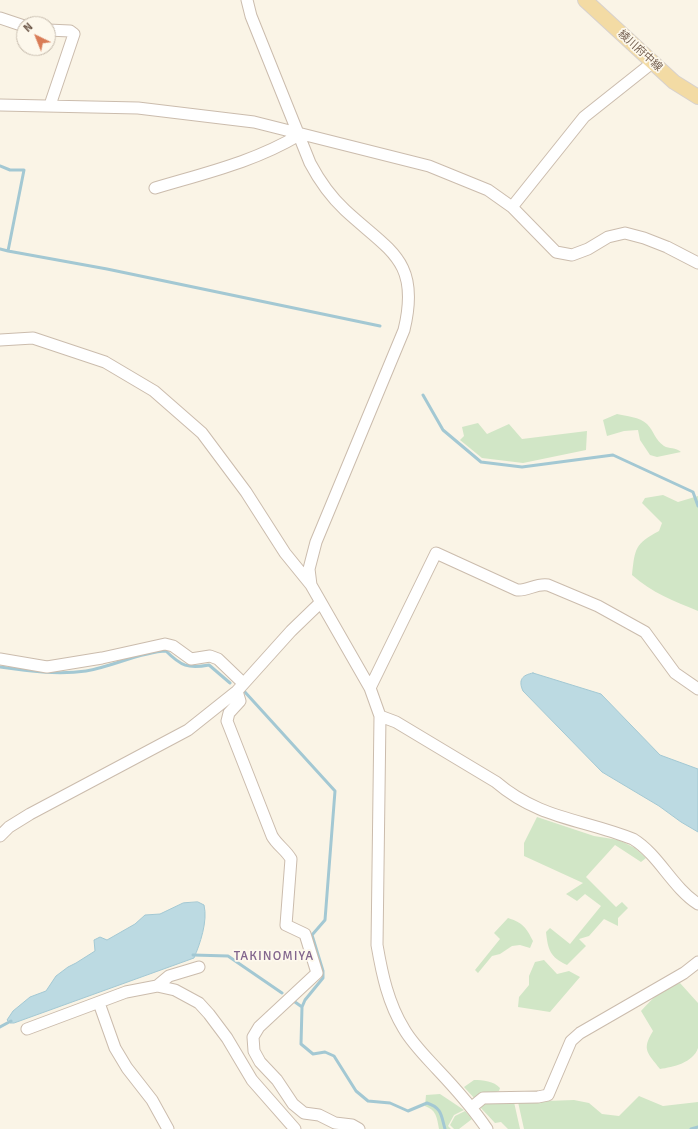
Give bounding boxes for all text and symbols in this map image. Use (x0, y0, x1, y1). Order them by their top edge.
north arrow (16, 16, 56, 56)
text: N (21, 20, 35, 35)
street label: 綾川府中線 (615, 28, 665, 74)
district label: TAKINOMIYA (234, 949, 314, 965)

